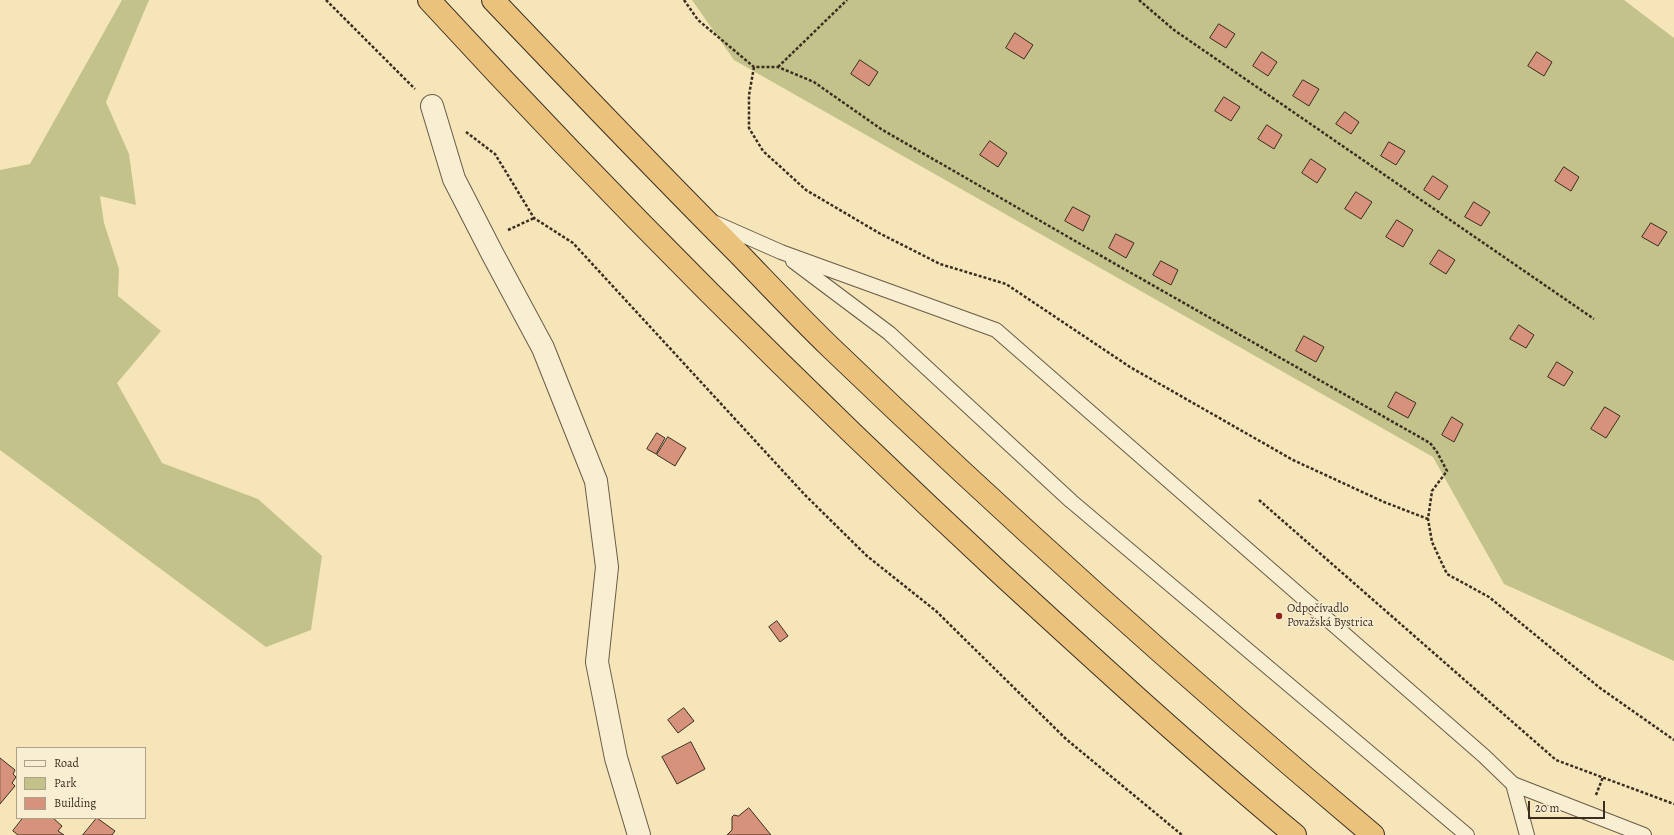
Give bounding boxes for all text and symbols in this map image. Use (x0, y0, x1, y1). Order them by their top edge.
place label: Odpočívadlo Považská Bystrica (1287, 602, 1373, 630)
marker: Odpočívadlo Považská Bystrica (1274, 611, 1284, 621)
legend (16, 747, 146, 819)
text: Road (54, 755, 79, 771)
text: Park (54, 775, 77, 791)
scale bar (1530, 793, 1607, 819)
text: Building (54, 795, 96, 811)
text: 20 m (1535, 800, 1559, 816)

